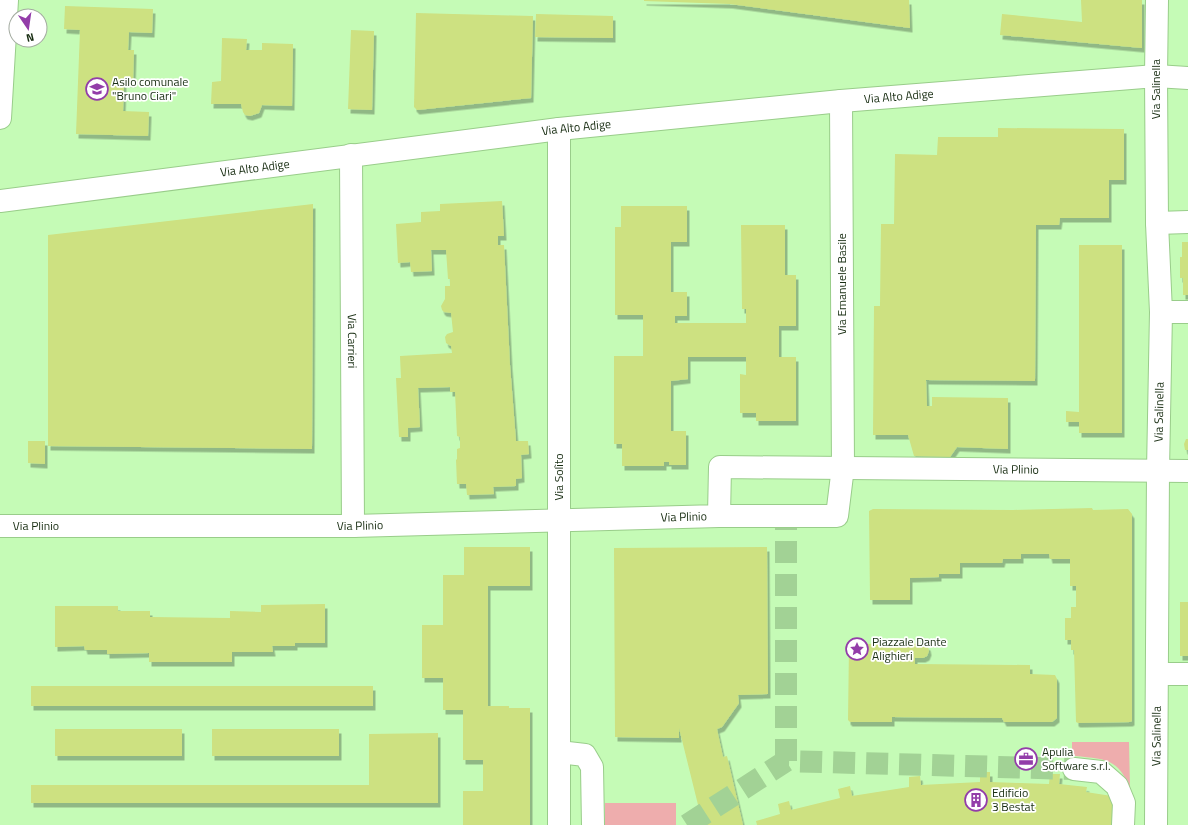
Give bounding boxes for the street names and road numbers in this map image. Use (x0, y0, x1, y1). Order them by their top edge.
street label: Via Salinella (1146, 59, 1165, 119)
street label: Via Alto Adige (863, 84, 934, 108)
street label: Via Alto Adige (540, 114, 612, 140)
street label: Via Alto Adige (219, 154, 291, 182)
street label: Via Emanuele Basile (832, 233, 851, 335)
street label: Via Carrieri (343, 314, 362, 368)
street label: Via Salinella (1149, 382, 1169, 442)
street label: Via Solìto (549, 453, 568, 501)
street label: Via Plinio (993, 459, 1039, 479)
street label: Via Plinio (660, 506, 707, 527)
street label: Via Plinio (337, 515, 383, 535)
street label: Via Plinio (13, 516, 59, 535)
street label: Via Salinella (1146, 706, 1166, 766)

